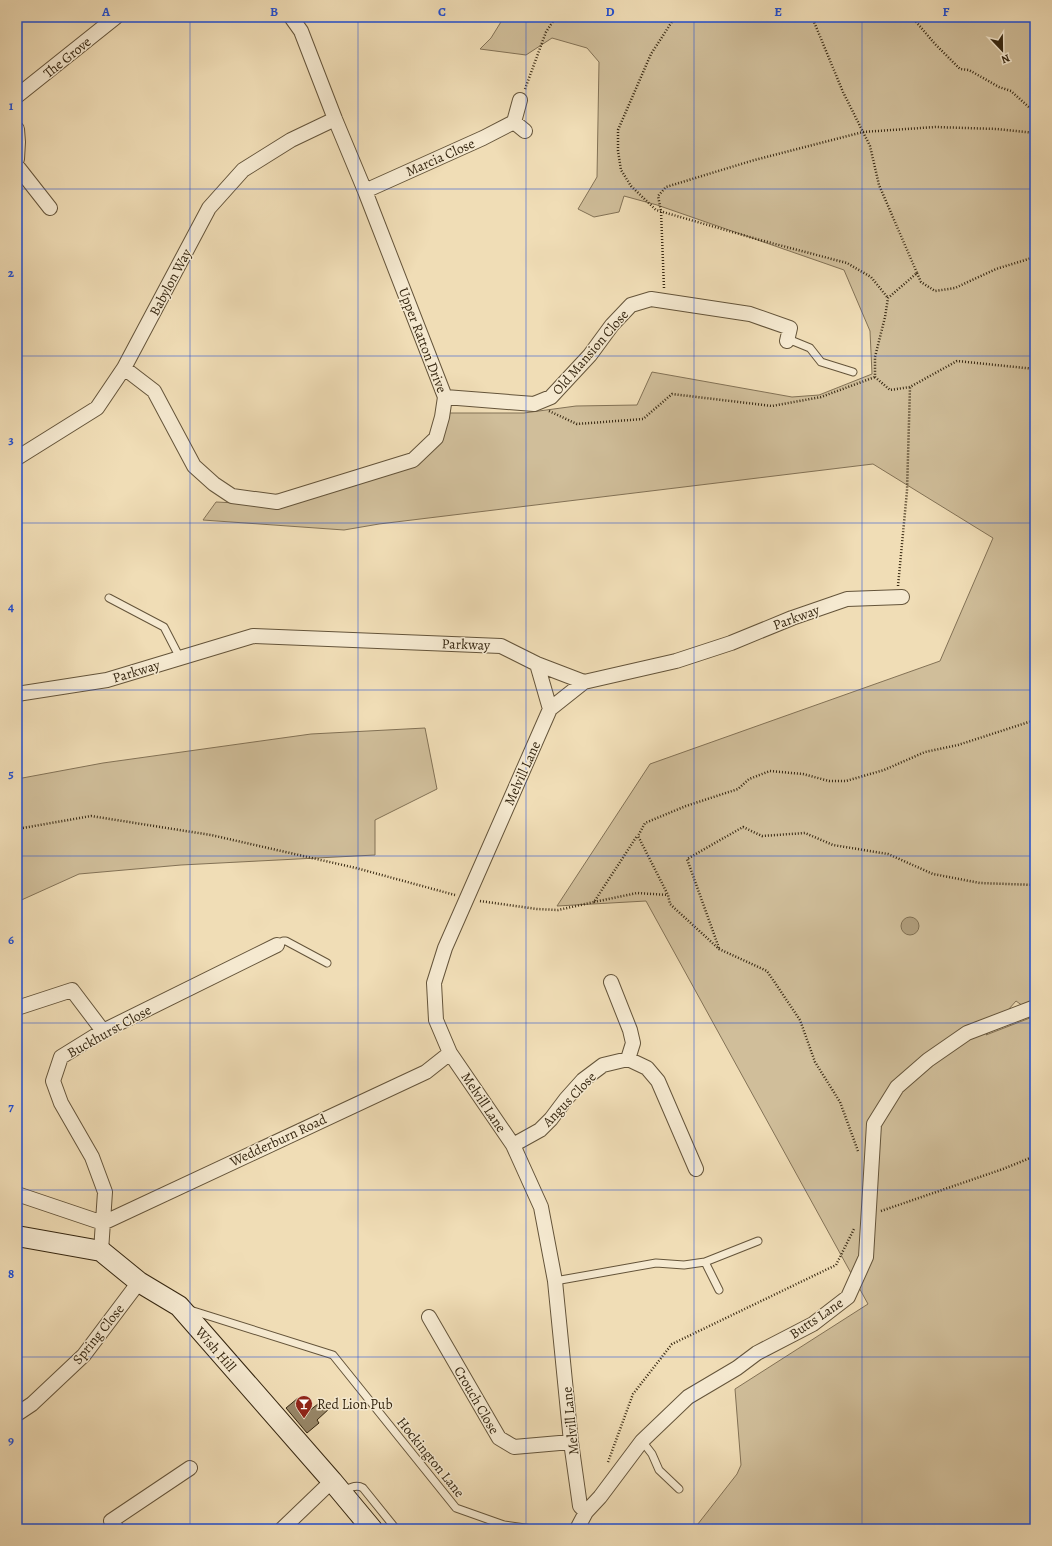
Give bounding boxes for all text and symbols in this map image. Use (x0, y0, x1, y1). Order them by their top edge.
text: A (101, 3, 111, 20)
text: B (270, 3, 278, 20)
text: C (438, 3, 446, 20)
text: D (605, 3, 615, 20)
text: E (774, 3, 782, 20)
text: F (943, 3, 950, 20)
north arrow (982, 30, 1022, 70)
street label: The Grove (39, 32, 95, 82)
text: N (999, 50, 1012, 67)
text: 1 (9, 97, 14, 114)
street label: Marcia Close (403, 134, 478, 181)
street label: Babylon Way (145, 245, 196, 319)
text: 2 (8, 264, 15, 281)
street label: Upper Ratton Drive (394, 285, 451, 396)
street label: Old Mansion Close (548, 306, 633, 399)
text: 3 (8, 431, 14, 448)
text: 4 (8, 598, 14, 615)
street label: Parkway (770, 600, 823, 635)
street label: Parkway (441, 634, 491, 655)
street label: Parkway (110, 655, 163, 688)
street label: Melvill Lane (500, 738, 545, 808)
text: 5 (8, 765, 14, 782)
text: 6 (8, 931, 14, 948)
street label: Buckhurst Close (64, 1001, 155, 1062)
street label: Angus Close (538, 1068, 600, 1132)
street label: Melvill Lane (457, 1069, 511, 1136)
text: 7 (8, 1098, 14, 1115)
street label: Wedderburn Road (226, 1110, 330, 1172)
text: 8 (8, 1265, 14, 1282)
street label: Butts Lane (786, 1293, 847, 1343)
street label: Spring Close (68, 1300, 129, 1369)
street label: Wish Hill (190, 1322, 241, 1376)
street label: Crouch Close (449, 1363, 504, 1438)
street label: Melvill Lane (557, 1386, 584, 1456)
bar icon: Red Lion Pub (294, 1394, 314, 1419)
place label: Red Lion Pub (317, 1395, 393, 1414)
street label: Hockington Lane (392, 1413, 469, 1502)
text: 9 (8, 1432, 14, 1449)

